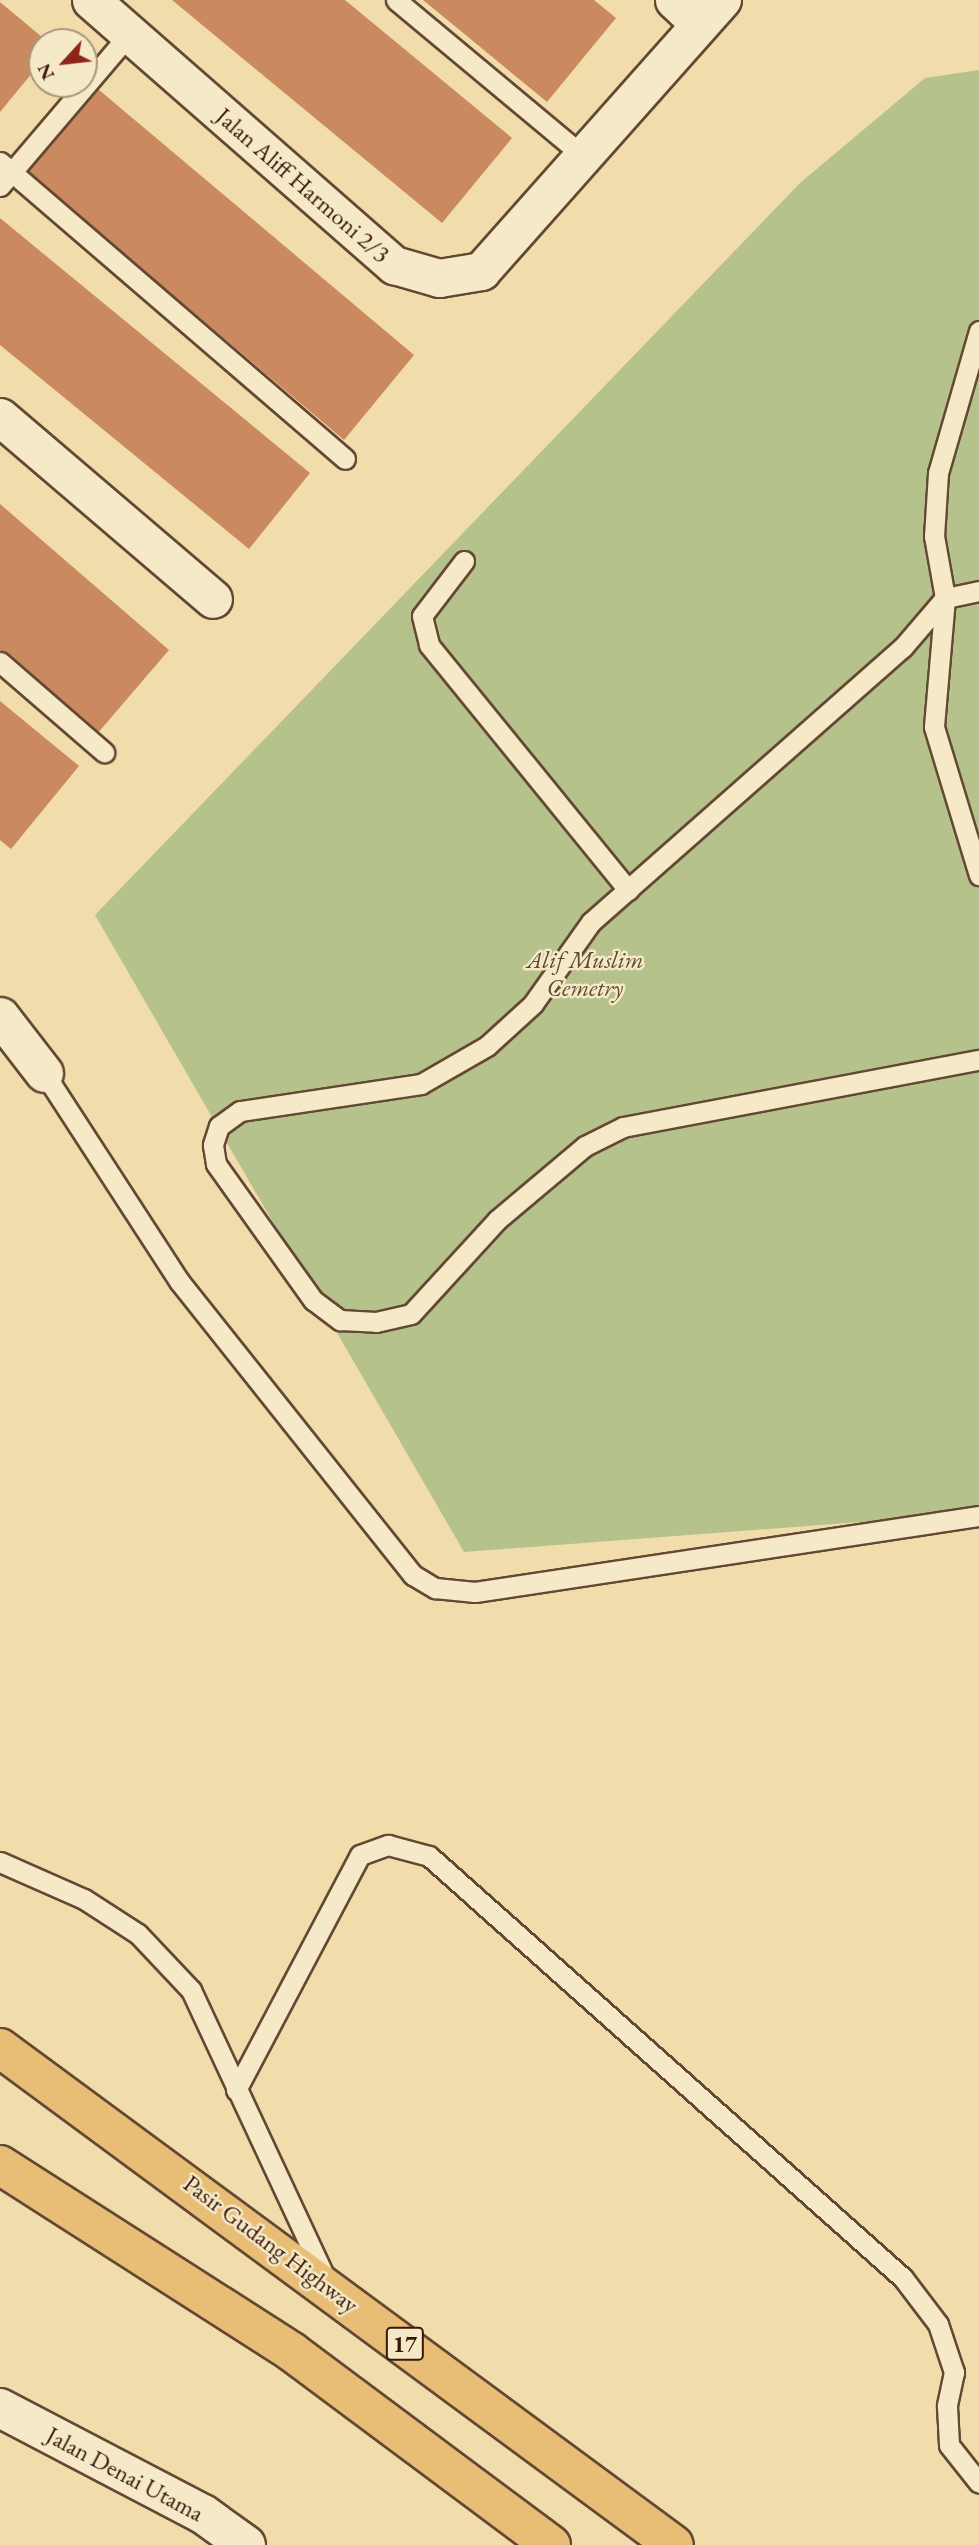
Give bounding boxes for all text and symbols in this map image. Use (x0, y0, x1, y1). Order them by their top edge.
north arrow (28, 28, 98, 98)
text: N (31, 59, 60, 84)
street label: Jalan Aliff Harmoni 2/3 (210, 102, 396, 268)
park label: Alif Muslim Cemetry (527, 946, 643, 1002)
street label: Pasir Gudang Highway (178, 2169, 364, 2319)
road number: 17 (386, 2324, 424, 2364)
street label: Jalan Denai Utama (41, 2420, 209, 2528)

